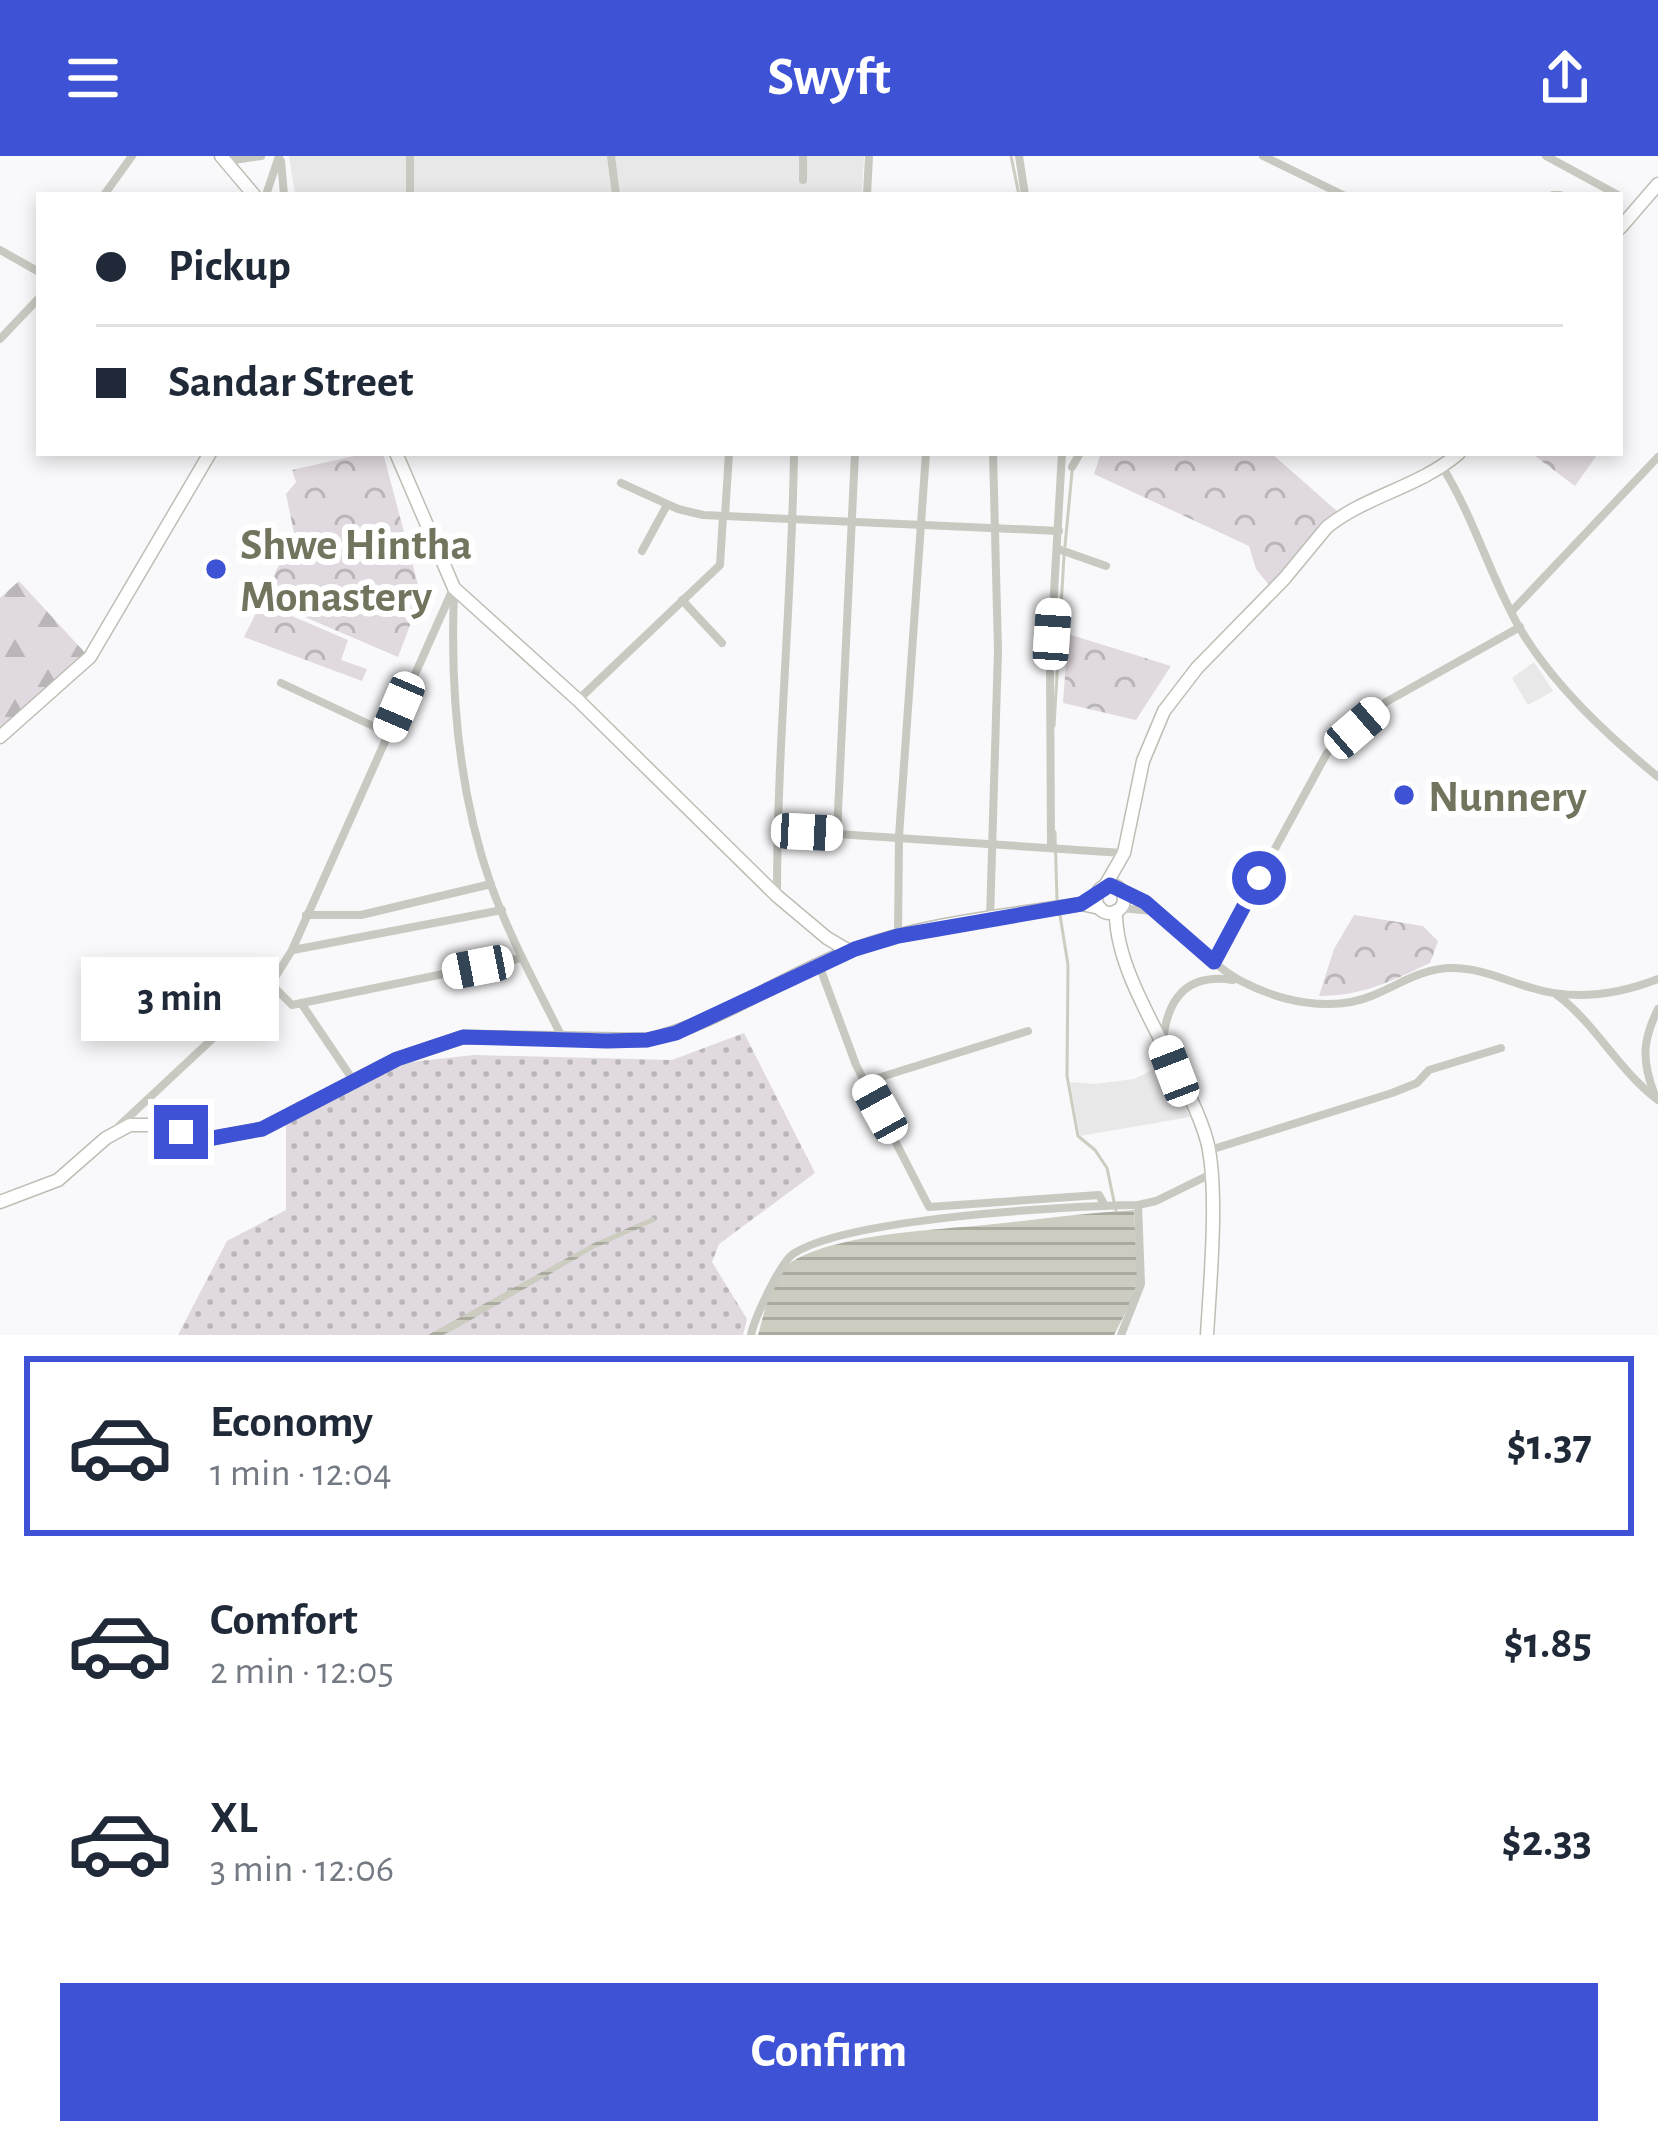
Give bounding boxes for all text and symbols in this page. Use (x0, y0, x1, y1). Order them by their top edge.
icon: menu (60, 45, 126, 111)
icon: share (1532, 45, 1598, 111)
text: Swyft (767, 51, 891, 105)
text: Pickup (168, 244, 291, 289)
text: Sandar Street (168, 360, 413, 405)
place label: Shwe Hintha Monastery (240, 523, 472, 620)
marker: Shwe Hintha Monastery (203, 556, 229, 582)
car (1032, 597, 1072, 671)
car (368, 667, 430, 747)
car (1318, 691, 1396, 765)
place label: Nunnery (1428, 775, 1588, 820)
marker: Nunnery (1391, 782, 1417, 808)
car (770, 812, 844, 852)
route start (1232, 851, 1286, 905)
car (439, 942, 517, 992)
callout: 3 min (82, 958, 280, 1042)
text: 3 min (138, 979, 222, 1018)
car (1144, 1031, 1204, 1111)
car (847, 1069, 913, 1149)
route end (154, 1105, 208, 1159)
icon: car (66, 1392, 174, 1500)
text: Economy (210, 1400, 373, 1445)
text: $1.37 (1506, 1423, 1592, 1468)
text: 1 min · 12:04 (210, 1454, 392, 1493)
icon: car (66, 1590, 174, 1698)
text: Comfort (210, 1598, 358, 1643)
text: $1.85 (1504, 1621, 1592, 1666)
text: 2 min · 12:05 (210, 1652, 394, 1691)
icon: car (66, 1788, 174, 1896)
text: XL (210, 1796, 258, 1841)
text: $2.33 (1501, 1819, 1592, 1864)
text: 3 min · 12:06 (210, 1850, 394, 1889)
button: Confirm (60, 1983, 1598, 2121)

